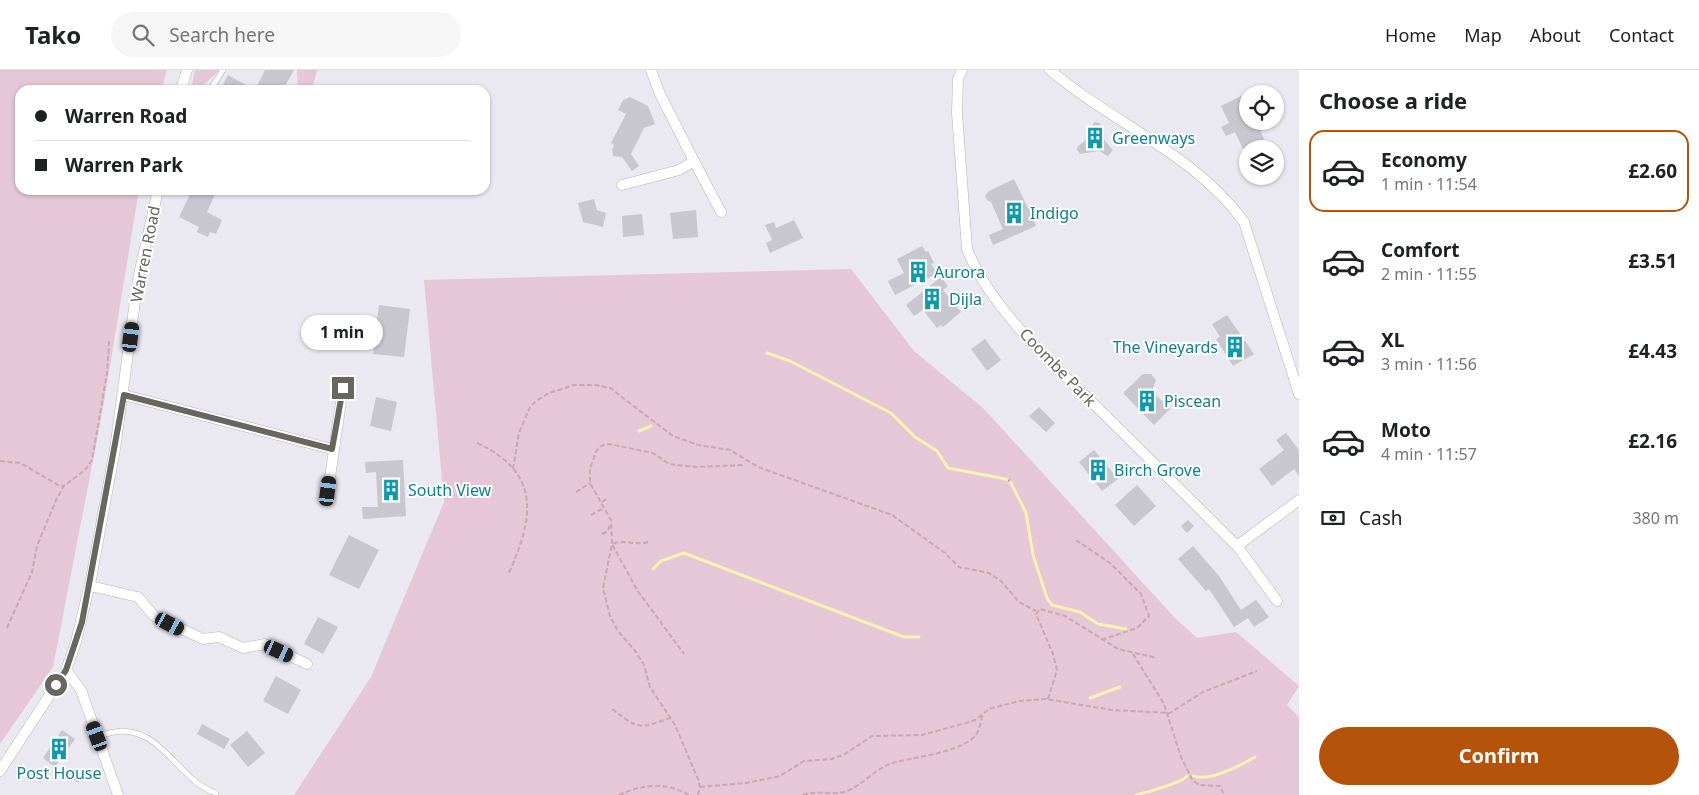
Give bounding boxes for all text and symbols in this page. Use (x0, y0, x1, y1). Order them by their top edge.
search box (111, 12, 461, 57)
text: Tako (25, 18, 81, 51)
icon: search (129, 21, 157, 49)
text: Search here (169, 22, 275, 48)
text: Home (1385, 23, 1436, 47)
text: Map (1464, 23, 1502, 47)
text: About (1530, 23, 1581, 47)
text: Contact (1609, 23, 1674, 47)
map controls (1239, 85, 1284, 185)
button: locate (1239, 85, 1284, 130)
text: Choose a ride (1319, 85, 1467, 115)
text: Warren Road (65, 103, 187, 129)
building icon: Greenways (1082, 125, 1108, 151)
place label: Greenways (1112, 127, 1195, 149)
button: layers (1239, 140, 1284, 185)
text: Economy (1381, 147, 1467, 173)
icon: car (1321, 149, 1366, 194)
text: Warren Park (65, 152, 183, 178)
text: £2.60 (1628, 158, 1677, 184)
text: 1 min · 11:54 (1381, 173, 1477, 195)
building icon: Indigo (1001, 200, 1027, 226)
place label: Indigo (1030, 202, 1079, 224)
street label: Warren Road (125, 204, 165, 304)
text: Comfort (1381, 237, 1460, 263)
icon: car (1321, 239, 1366, 284)
text: £3.51 (1628, 248, 1677, 274)
building icon: Aurora (905, 259, 931, 285)
place label: Aurora (934, 261, 985, 283)
text: 2 min · 11:55 (1381, 263, 1477, 285)
building icon: Dijla (919, 286, 945, 312)
place label: Dijla (949, 288, 982, 310)
callout: 1 min (302, 316, 384, 350)
car (121, 321, 140, 353)
text: 1 min (320, 321, 364, 343)
street label: Coombe Park (1015, 323, 1101, 411)
text: XL (1381, 327, 1404, 353)
icon: car (1321, 329, 1366, 374)
building icon: The Vineyards (1222, 334, 1248, 360)
place label: The Vineyards (1113, 336, 1218, 358)
text: £4.43 (1628, 338, 1677, 364)
text: 3 min · 11:56 (1381, 353, 1477, 375)
route end (332, 377, 354, 399)
building icon: Piscean (1134, 388, 1160, 414)
place label: Piscean (1164, 390, 1221, 412)
text: Moto (1381, 417, 1431, 443)
icon: car (1321, 419, 1366, 464)
text: £2.16 (1628, 428, 1677, 454)
text: 4 min · 11:57 (1381, 443, 1477, 465)
building icon: Birch Grove (1085, 457, 1111, 483)
place label: Birch Grove (1114, 459, 1201, 481)
car (318, 475, 337, 507)
building icon: South View (378, 477, 404, 503)
place label: South View (408, 479, 492, 501)
icon: cash (1319, 504, 1347, 532)
text: Cash (1359, 505, 1403, 531)
text: 380 m (1632, 507, 1679, 529)
car (153, 610, 186, 638)
car (262, 638, 295, 664)
route start (45, 674, 67, 696)
car (84, 719, 109, 753)
button: Confirm (1319, 727, 1679, 785)
building icon: Post House (46, 736, 72, 762)
place label: Post House (16, 762, 102, 784)

